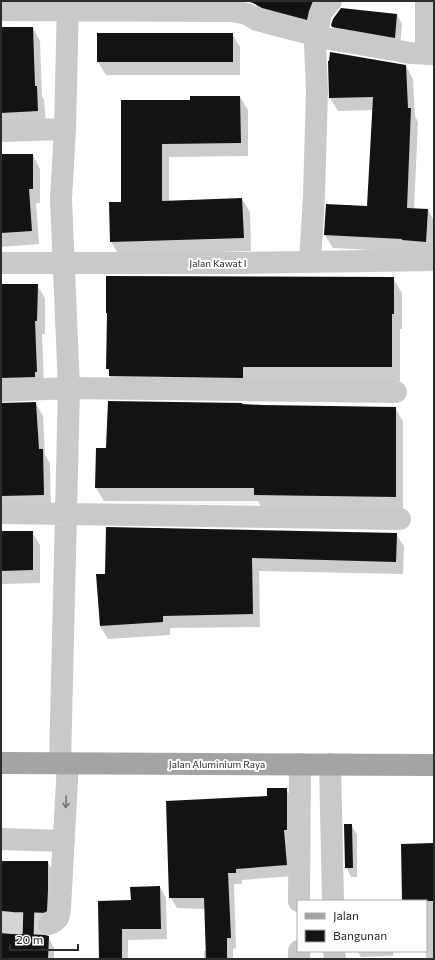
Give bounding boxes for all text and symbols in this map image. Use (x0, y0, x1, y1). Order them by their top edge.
street label: Jalan Kawat I (189, 257, 247, 269)
street label: Jalan Aluminium Raya (169, 758, 265, 770)
one-way arrow (62, 795, 70, 808)
legend (297, 900, 427, 952)
text: Jalan (333, 908, 359, 923)
scale bar (10, 926, 78, 952)
text: Bangunan (333, 928, 387, 942)
text: 20 m (16, 932, 43, 946)

